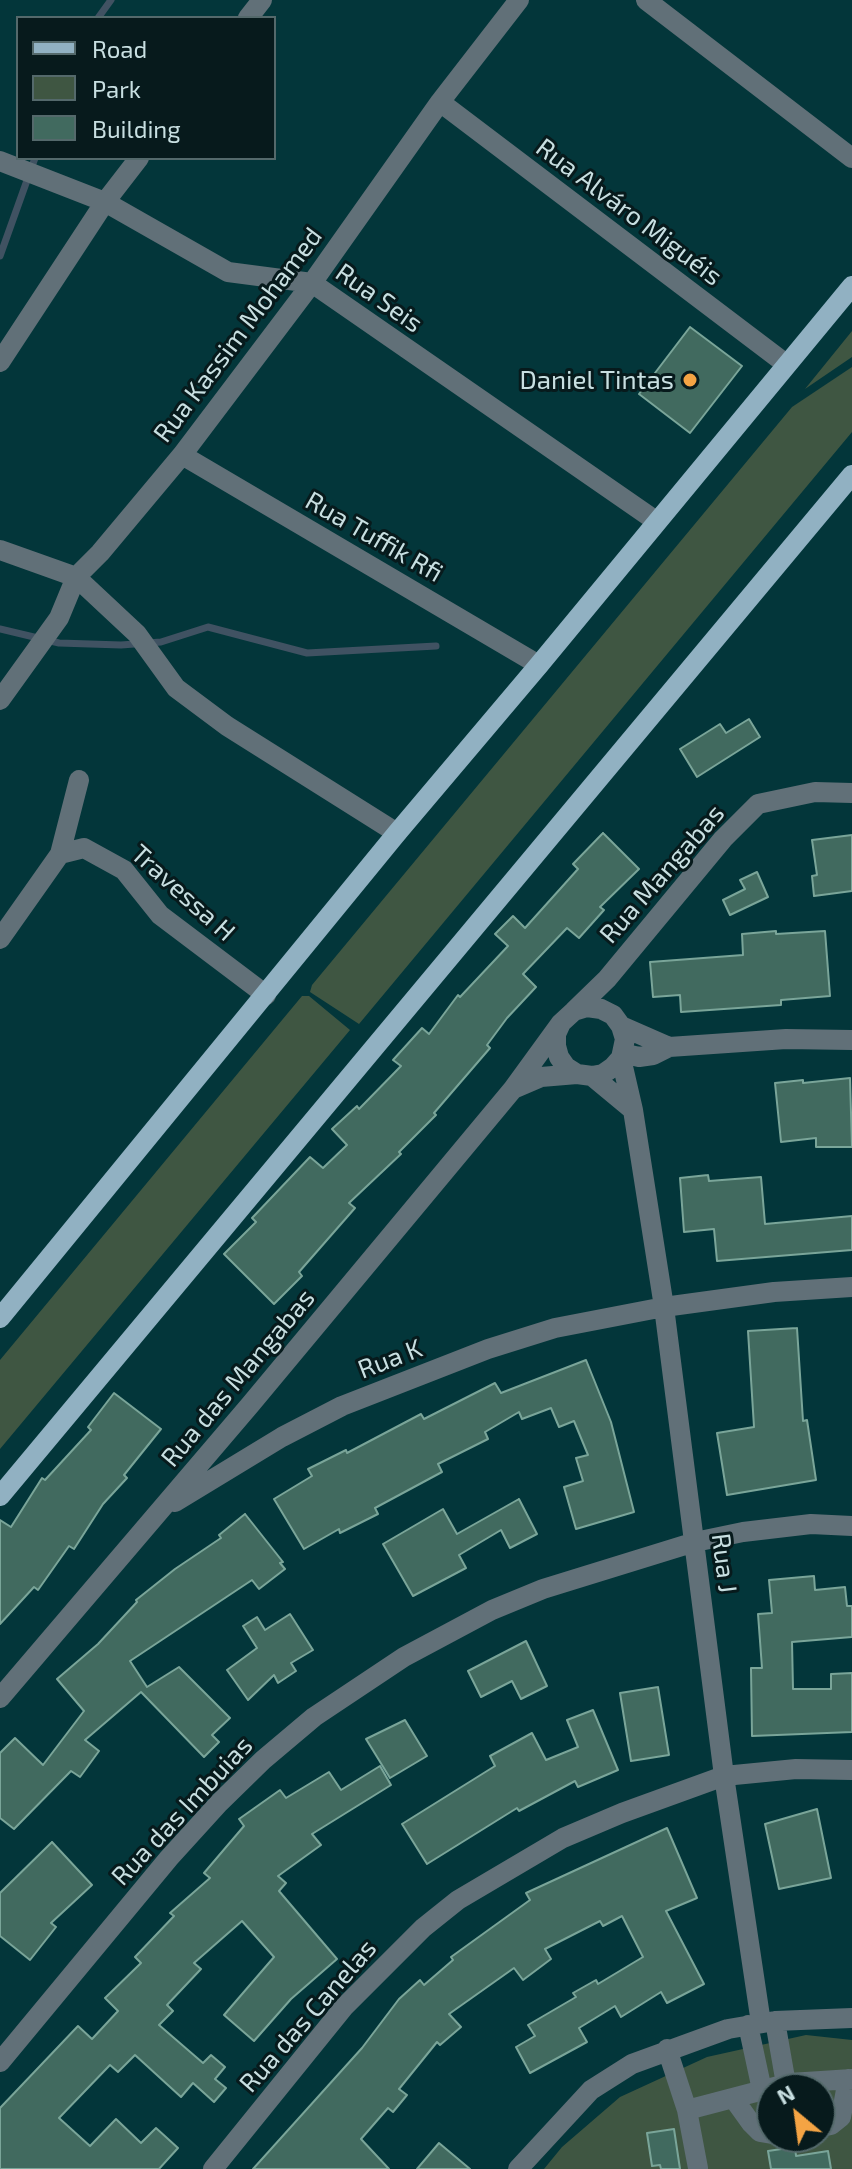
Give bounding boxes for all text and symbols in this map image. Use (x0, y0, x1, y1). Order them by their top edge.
legend (16, 16, 276, 160)
text: Road (92, 34, 147, 63)
text: Park (92, 74, 141, 103)
text: Building (92, 114, 181, 143)
street label: Rua Alváro Miguéis (530, 132, 728, 292)
street label: Rua Kassim Mohamed (147, 222, 329, 448)
street label: Rua Seis (329, 257, 429, 339)
place label: Daniel Tintas (519, 364, 674, 396)
marker: Daniel Tintas (681, 371, 699, 389)
street label: Rua Tuffik Rfi (300, 485, 448, 589)
street label: Rua Mangabas (593, 798, 731, 950)
street label: Travessa H (125, 838, 241, 948)
street label: Rua das Mangabas (155, 1283, 321, 1473)
street label: Rua K (353, 1333, 427, 1385)
street label: Rua J (705, 1531, 743, 1595)
street label: Rua das Imbuias (105, 1730, 259, 1892)
street label: Rua das Canelas (233, 1933, 383, 2099)
north arrow (756, 2073, 836, 2153)
text: N (772, 2079, 799, 2109)

